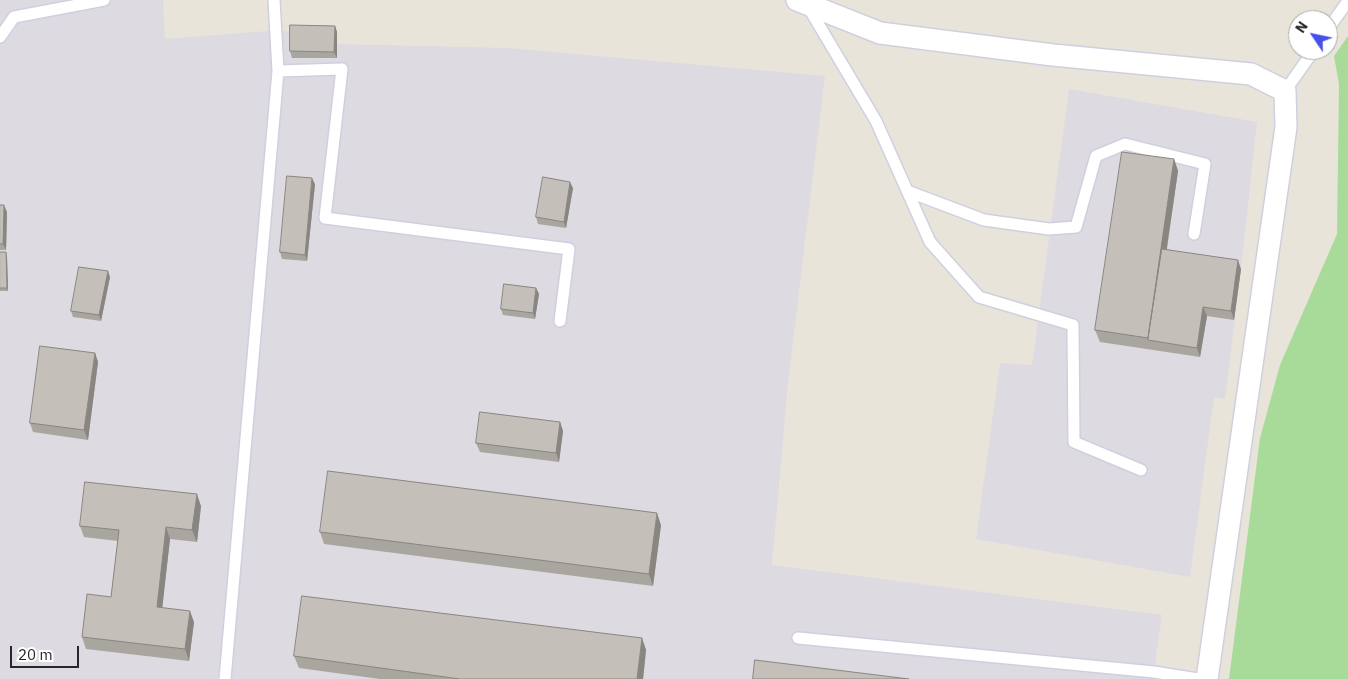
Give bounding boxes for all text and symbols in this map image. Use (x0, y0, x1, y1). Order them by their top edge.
north arrow (1288, 10, 1338, 60)
text: N (1291, 18, 1312, 36)
scale bar (12, 636, 81, 668)
text: 20 m (18, 645, 53, 664)

